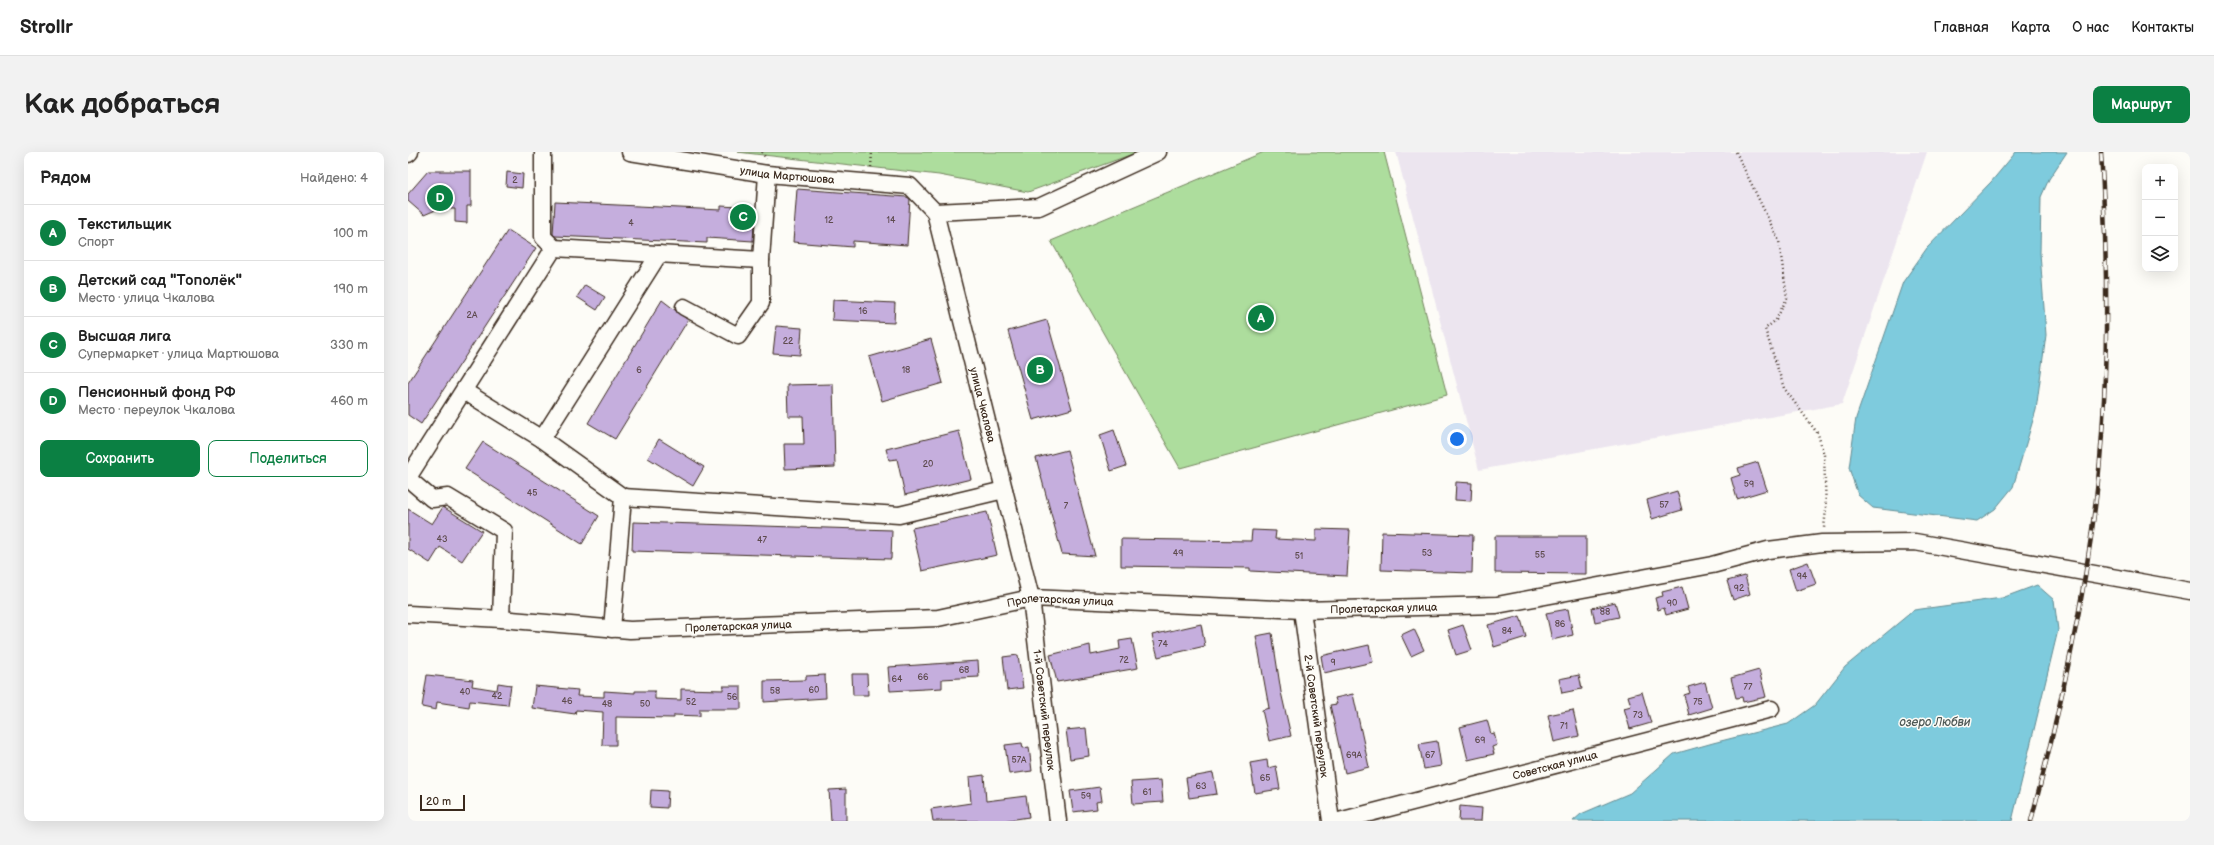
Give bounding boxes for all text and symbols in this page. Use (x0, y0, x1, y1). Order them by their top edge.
text: Strollr (20, 16, 73, 39)
text: Главная (1934, 19, 1989, 36)
text: Карта (2011, 19, 2050, 36)
text: О нас (2072, 19, 2109, 36)
text: Контакты (2131, 19, 2194, 36)
button: Маршрут (2093, 86, 2190, 123)
text: Как добраться (24, 88, 221, 121)
street label: улица Мартюшова (739, 163, 836, 186)
map controls (2142, 164, 2178, 272)
button: + (2142, 164, 2178, 200)
text: Рядом (40, 168, 91, 188)
text: Найдено: 4 (300, 170, 368, 186)
house number: 2 (512, 175, 518, 186)
pin: D (427, 183, 453, 213)
button: − (2142, 200, 2178, 236)
pin: C (730, 202, 756, 232)
text: Текстильщик (78, 215, 171, 234)
house number: 12 (825, 215, 834, 226)
house number: 14 (887, 215, 896, 226)
house number: 4 (628, 218, 634, 229)
text: A (49, 225, 57, 241)
text: 100 m (333, 225, 368, 241)
text: Спорт (78, 234, 114, 250)
button: layers (2142, 236, 2178, 272)
text: Детский сад "Тополёк" (78, 271, 242, 290)
text: B (48, 281, 58, 297)
text: 190 m (334, 281, 368, 297)
text: Место · улица Чкалова (78, 290, 215, 306)
pin: A (1248, 303, 1274, 333)
house number: 16 (859, 306, 868, 317)
house number: 2А (467, 310, 478, 321)
text: Высшая лига (78, 327, 171, 346)
house number: 22 (783, 336, 794, 347)
text: C (48, 337, 58, 353)
text: 330 m (330, 337, 368, 353)
text: Супермаркет · улица Мартюшова (78, 346, 279, 362)
pin: B (1027, 355, 1053, 385)
house number: 6 (636, 365, 642, 376)
house number: 18 (902, 365, 910, 376)
street label: улица Чкалова (967, 366, 999, 444)
text: Пенсионный фонд РФ (78, 383, 235, 402)
text: D (48, 393, 58, 409)
text: 460 m (330, 393, 368, 409)
text: Место · переулок Чкалова (78, 402, 235, 418)
your location (1447, 429, 1467, 449)
button: Сохранить (40, 440, 200, 477)
button: Поделиться (208, 440, 368, 477)
house number: 20 (923, 459, 933, 470)
house number: 59 (1744, 479, 1754, 490)
house number: 45 (527, 488, 537, 499)
house number: 57 (1659, 500, 1669, 511)
house number: 7 (1064, 501, 1069, 512)
house number: 43 (436, 534, 448, 545)
house number: 47 (757, 535, 768, 546)
house number: 49 (1173, 548, 1183, 559)
house number: 53 (1422, 548, 1433, 559)
house number: 55 (1535, 550, 1545, 561)
house number: 51 (1295, 551, 1303, 562)
house number: 94 (1797, 571, 1808, 582)
house number: 92 (1734, 583, 1745, 594)
street label: Пролетарская улица (1006, 591, 1114, 610)
house number: 90 (1667, 598, 1677, 609)
street label: Пролетарская улица (1330, 600, 1438, 616)
house number: 88 (1600, 607, 1610, 618)
street label: Пролетарская улица (684, 617, 793, 634)
house number: 86 (1555, 619, 1566, 630)
house number: 84 (1502, 626, 1513, 637)
house number: 74 (1158, 639, 1168, 650)
street label: 1-й Советский переулок (1031, 649, 1058, 772)
street label: 2-й Советский переулок (1302, 654, 1331, 779)
house number: 72 (1119, 655, 1130, 666)
house number: 9 (1330, 657, 1336, 668)
house number: 68 (959, 665, 969, 676)
house number: 66 (918, 672, 929, 683)
house number: 64 (892, 674, 903, 685)
house number: 77 (1744, 682, 1753, 693)
house number: 60 (809, 685, 819, 696)
house number: 58 (770, 686, 780, 697)
house number: 40 (460, 687, 470, 698)
house number: 42 (492, 691, 503, 702)
house number: 56 (727, 692, 738, 703)
house number: 46 (562, 696, 573, 707)
house number: 52 (686, 697, 697, 708)
house number: 75 (1693, 697, 1703, 708)
house number: 48 (602, 699, 612, 710)
house number: 50 (640, 699, 650, 710)
house number: 73 (1633, 710, 1643, 721)
water label: озеро Любви (1899, 715, 1971, 730)
house number: 71 (1560, 721, 1568, 732)
house number: 69 (1475, 735, 1485, 746)
street label: Советская улица (1511, 748, 1599, 782)
house number: 69А (1346, 750, 1363, 761)
house number: 67 (1425, 750, 1436, 761)
house number: 57А (1011, 755, 1027, 766)
house number: 65 (1260, 773, 1270, 784)
house number: 63 (1195, 781, 1207, 792)
house number: 61 (1143, 787, 1151, 798)
house number: 59 (1081, 791, 1091, 802)
scale bar (420, 793, 465, 812)
text: 20 m (426, 795, 451, 808)

